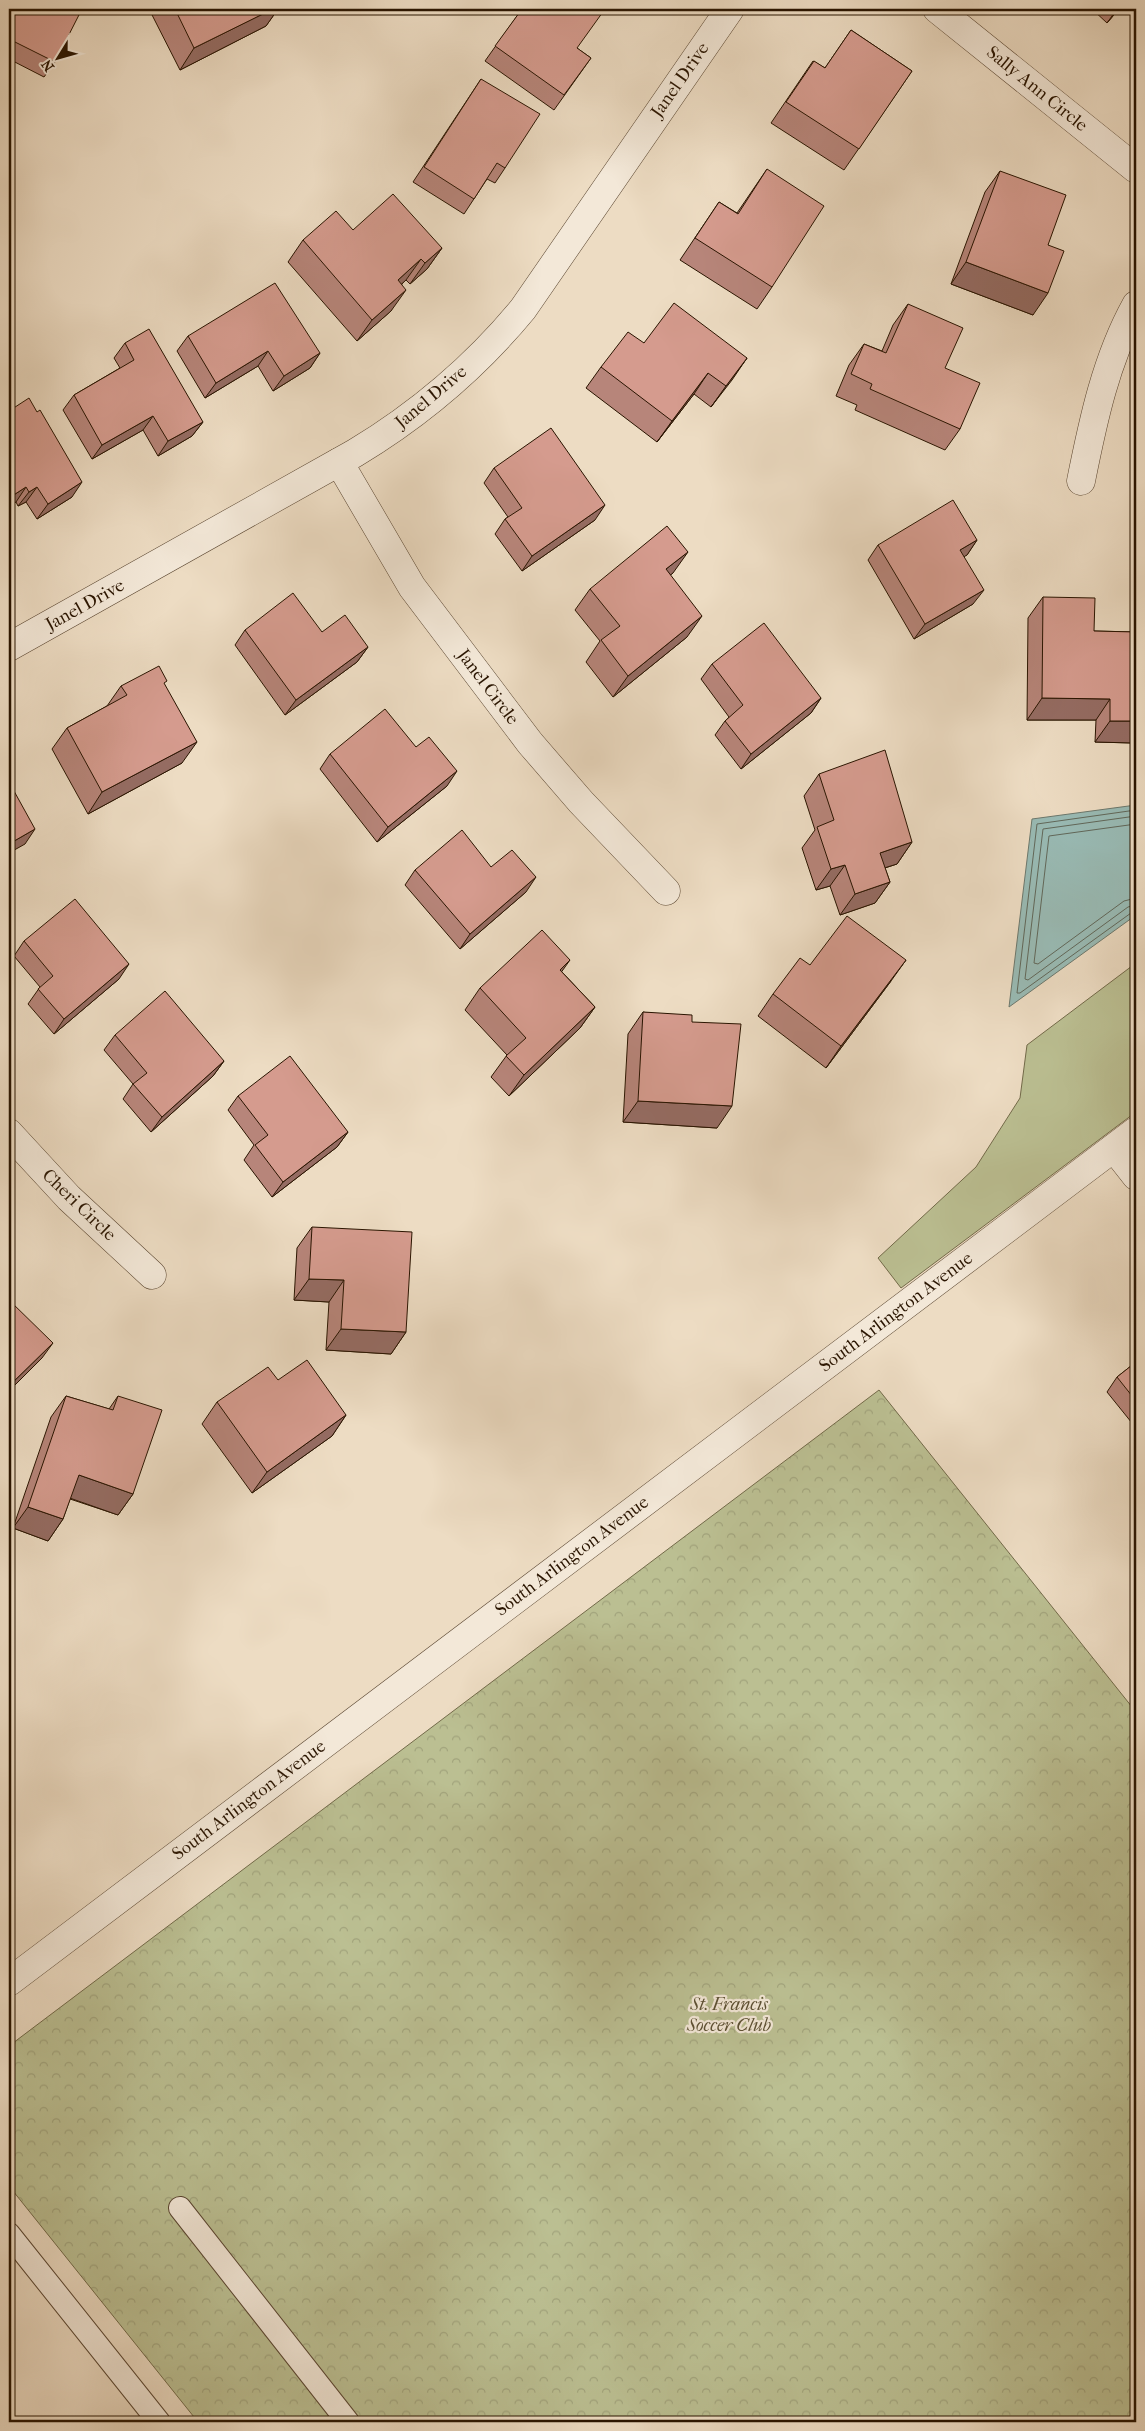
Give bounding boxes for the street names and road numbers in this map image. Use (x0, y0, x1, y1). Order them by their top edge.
street label: Janel Drive (645, 38, 714, 123)
street label: Sally Ann Circle (982, 42, 1092, 136)
street label: Janel Drive (390, 361, 471, 434)
street label: Janel Drive (40, 575, 128, 636)
street label: Janel Circle (452, 643, 523, 729)
street label: Cheri Circle (38, 1165, 120, 1245)
street label: South Arlington Avenue (815, 1247, 977, 1376)
street label: South Arlington Avenue (491, 1491, 653, 1620)
street label: South Arlington Avenue (168, 1735, 330, 1864)

